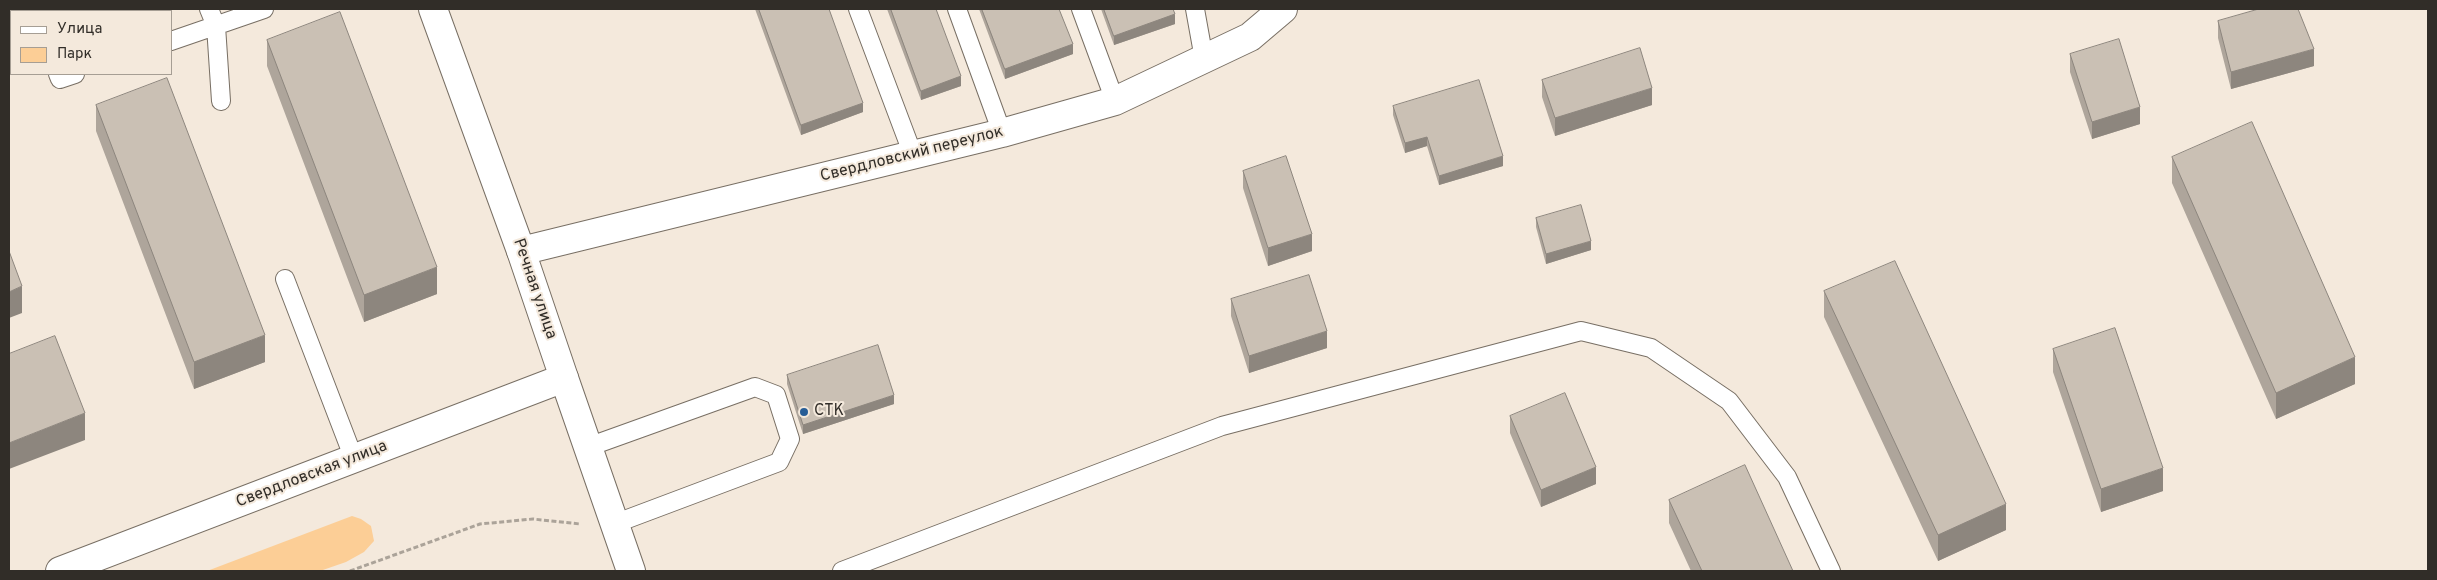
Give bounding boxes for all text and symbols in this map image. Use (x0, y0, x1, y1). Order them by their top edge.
legend (10, 10, 172, 75)
text: Улица (57, 20, 102, 39)
text: Парк (57, 45, 92, 64)
street label: Свердловский переулок (819, 123, 1005, 187)
street label: Речная улица (508, 236, 560, 342)
place label: СТК (814, 402, 844, 422)
marker: СТК (798, 406, 810, 418)
street label: Свердловская улица (234, 437, 390, 513)

